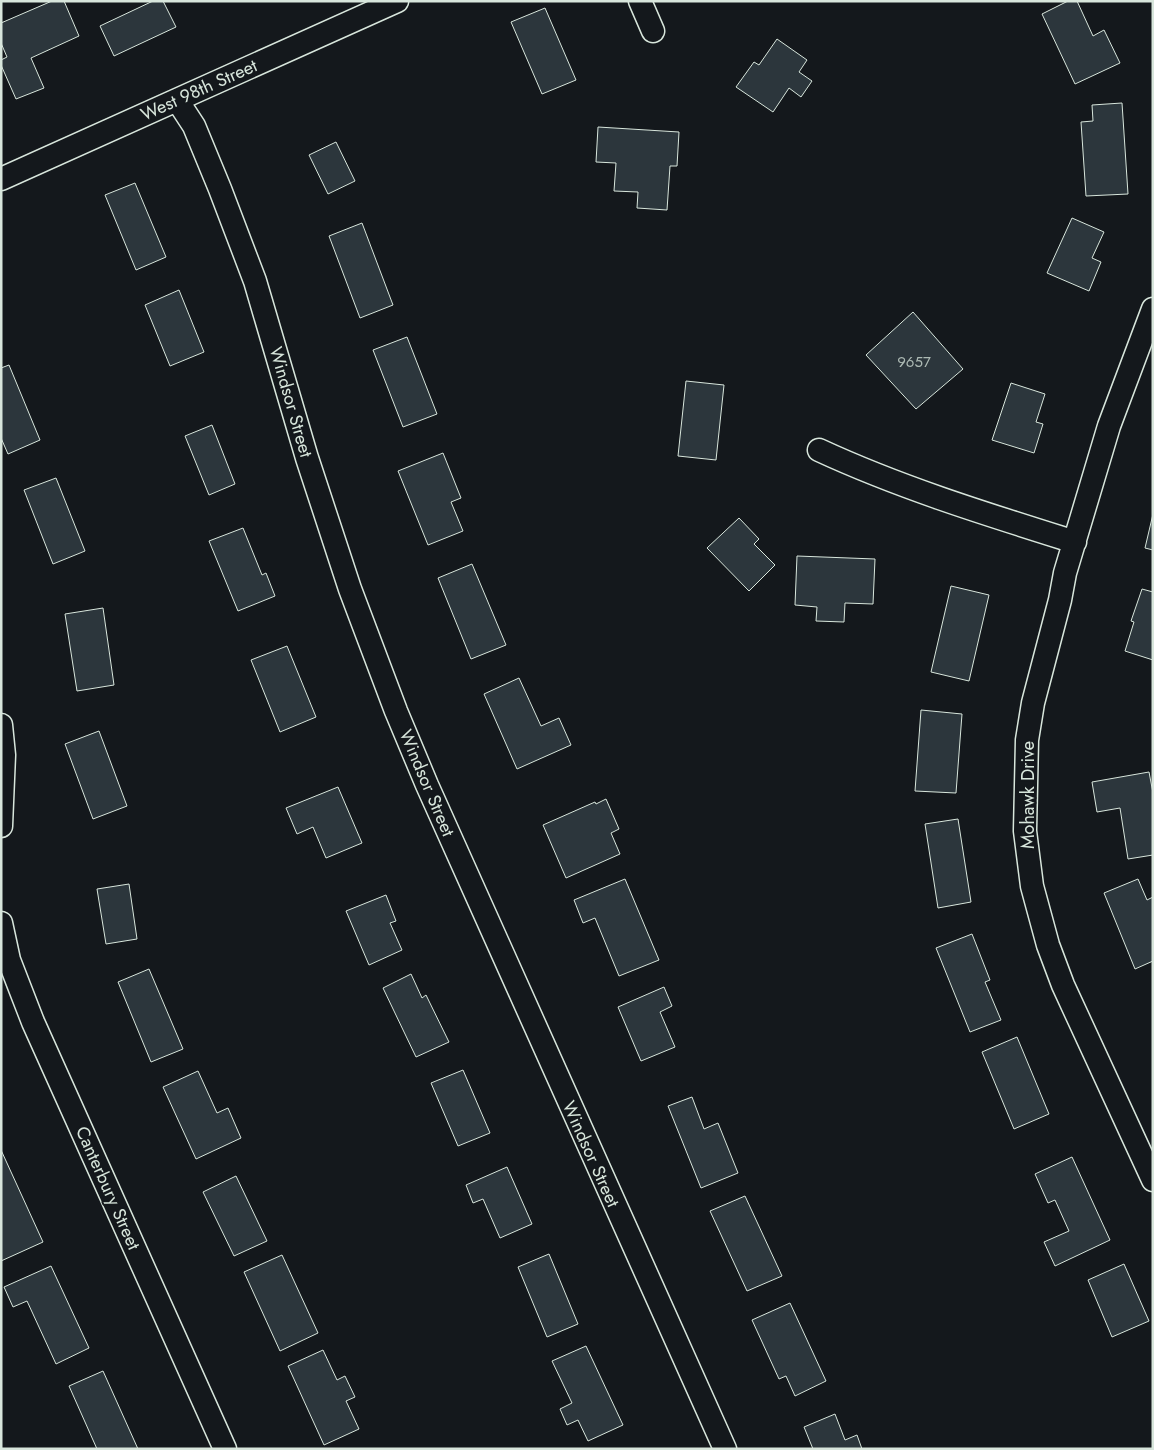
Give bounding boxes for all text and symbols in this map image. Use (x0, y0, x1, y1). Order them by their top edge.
street label: West 98th Street (137, 52, 262, 127)
street label: Windsor Street (263, 344, 319, 461)
house number: 9657 (897, 351, 931, 373)
street label: Windsor Street (393, 726, 461, 841)
street label: Mohawk Drive (1015, 741, 1041, 849)
street label: Windsor Street (556, 1097, 626, 1212)
street label: Canterbury Street (69, 1122, 147, 1255)

